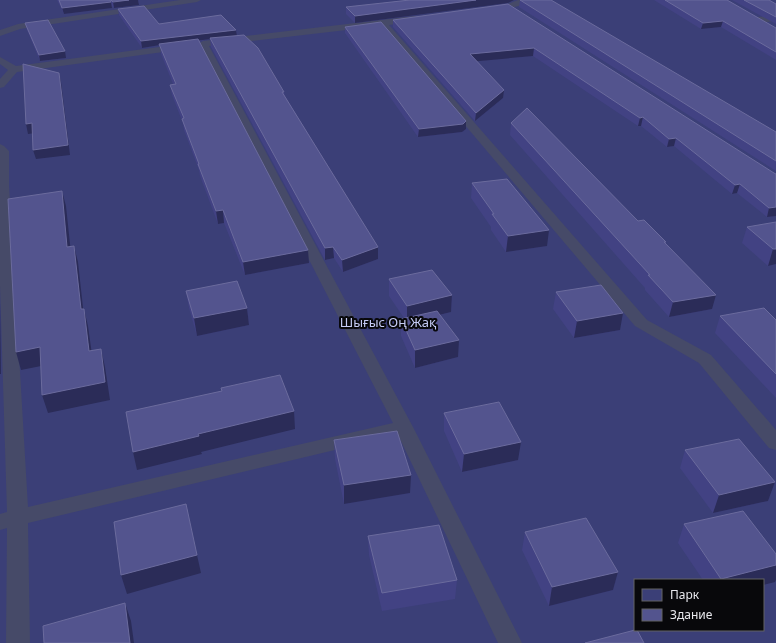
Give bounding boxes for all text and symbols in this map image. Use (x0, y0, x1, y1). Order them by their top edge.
park label: Шығыс Оң Жақ (340, 313, 437, 331)
legend (634, 579, 764, 631)
text: Парк (670, 586, 700, 603)
text: Здание (670, 606, 713, 623)

